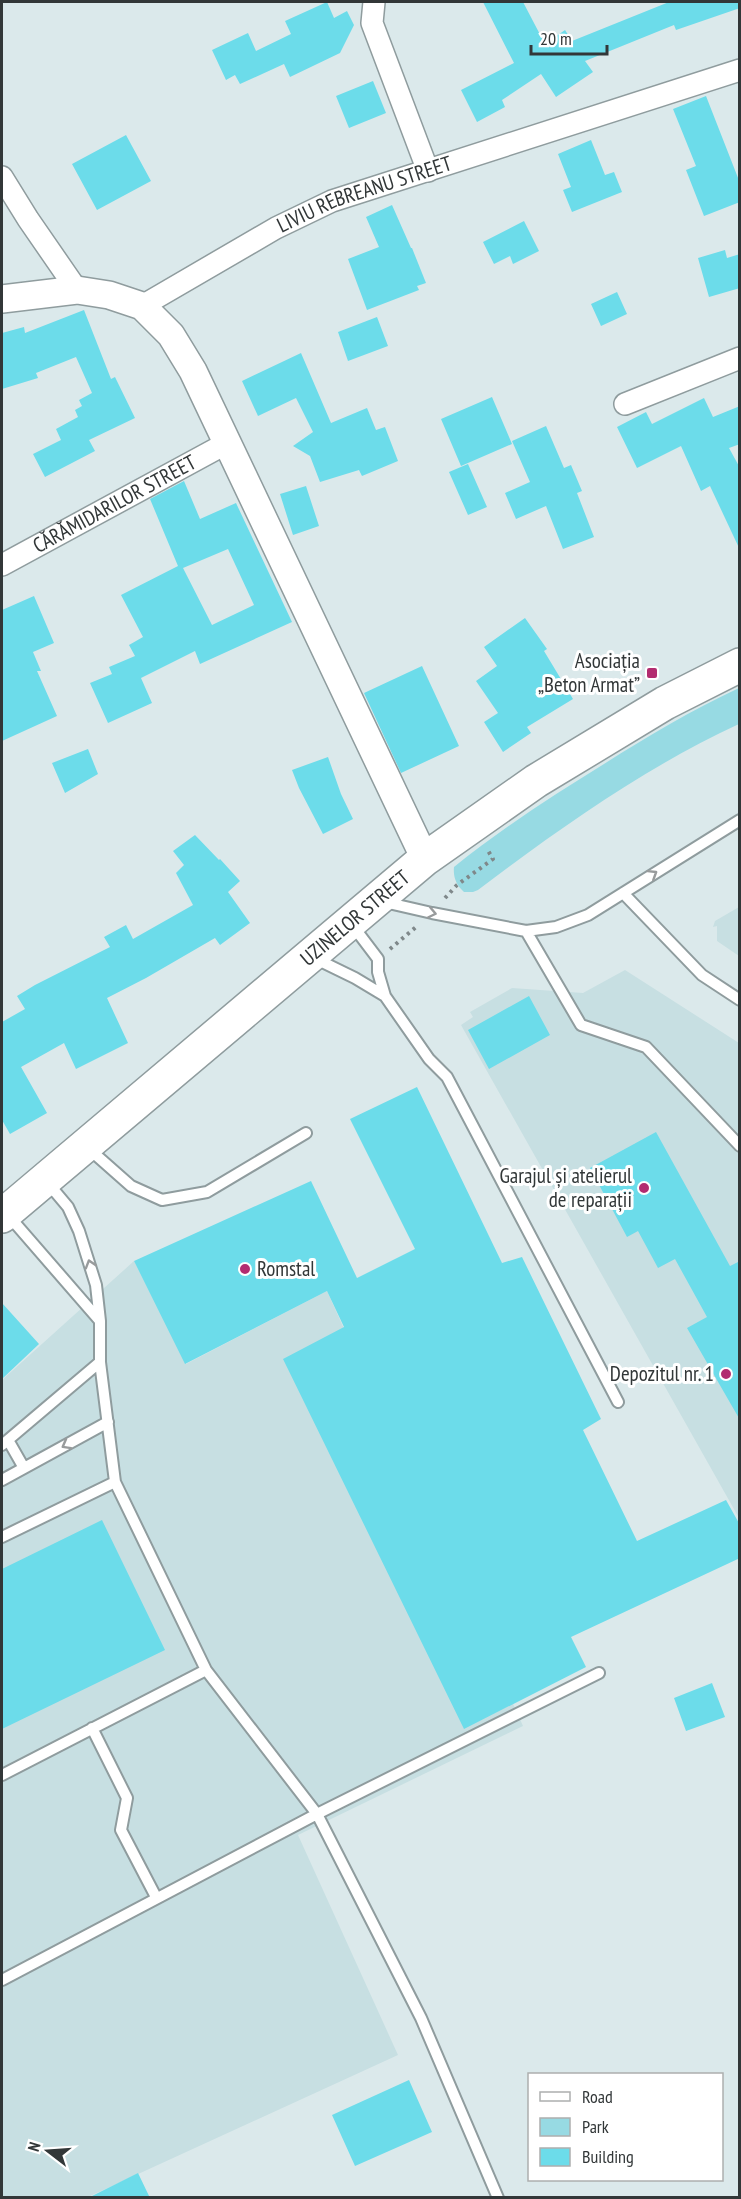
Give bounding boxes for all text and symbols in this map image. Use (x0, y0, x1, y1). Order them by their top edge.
scale bar (531, 18, 608, 56)
text: 20 m (540, 27, 572, 50)
street label: LIVIU REBREANU STREET (272, 149, 456, 239)
street label: CĂRĂMIDARILOR STREET (28, 448, 201, 559)
place label: Asociația „Beton Armat” (538, 647, 640, 698)
marker: Asociația „Beton Armat” (645, 666, 659, 680)
street label: UZINELOR STREET (294, 863, 415, 971)
one-way arrow (647, 870, 657, 882)
one-way arrow (427, 906, 437, 919)
place label: Garajul și atelierul de reparații (499, 1162, 632, 1213)
marker: Garajul și atelierul de reparații (637, 1181, 651, 1195)
place label: Romstal (257, 1255, 315, 1282)
one-way arrow (85, 1259, 97, 1270)
marker: Romstal (238, 1262, 252, 1276)
place label: Depozitul nr. 1 (610, 1360, 714, 1387)
marker: Depozitul nr. 1 (719, 1367, 733, 1381)
one-way arrow (62, 1438, 72, 1449)
legend (528, 2073, 723, 2181)
text: Road (582, 2085, 613, 2108)
text: Park (582, 2115, 609, 2138)
north arrow (18, 2121, 78, 2181)
text: N (23, 2140, 44, 2154)
text: Building (582, 2145, 634, 2168)

